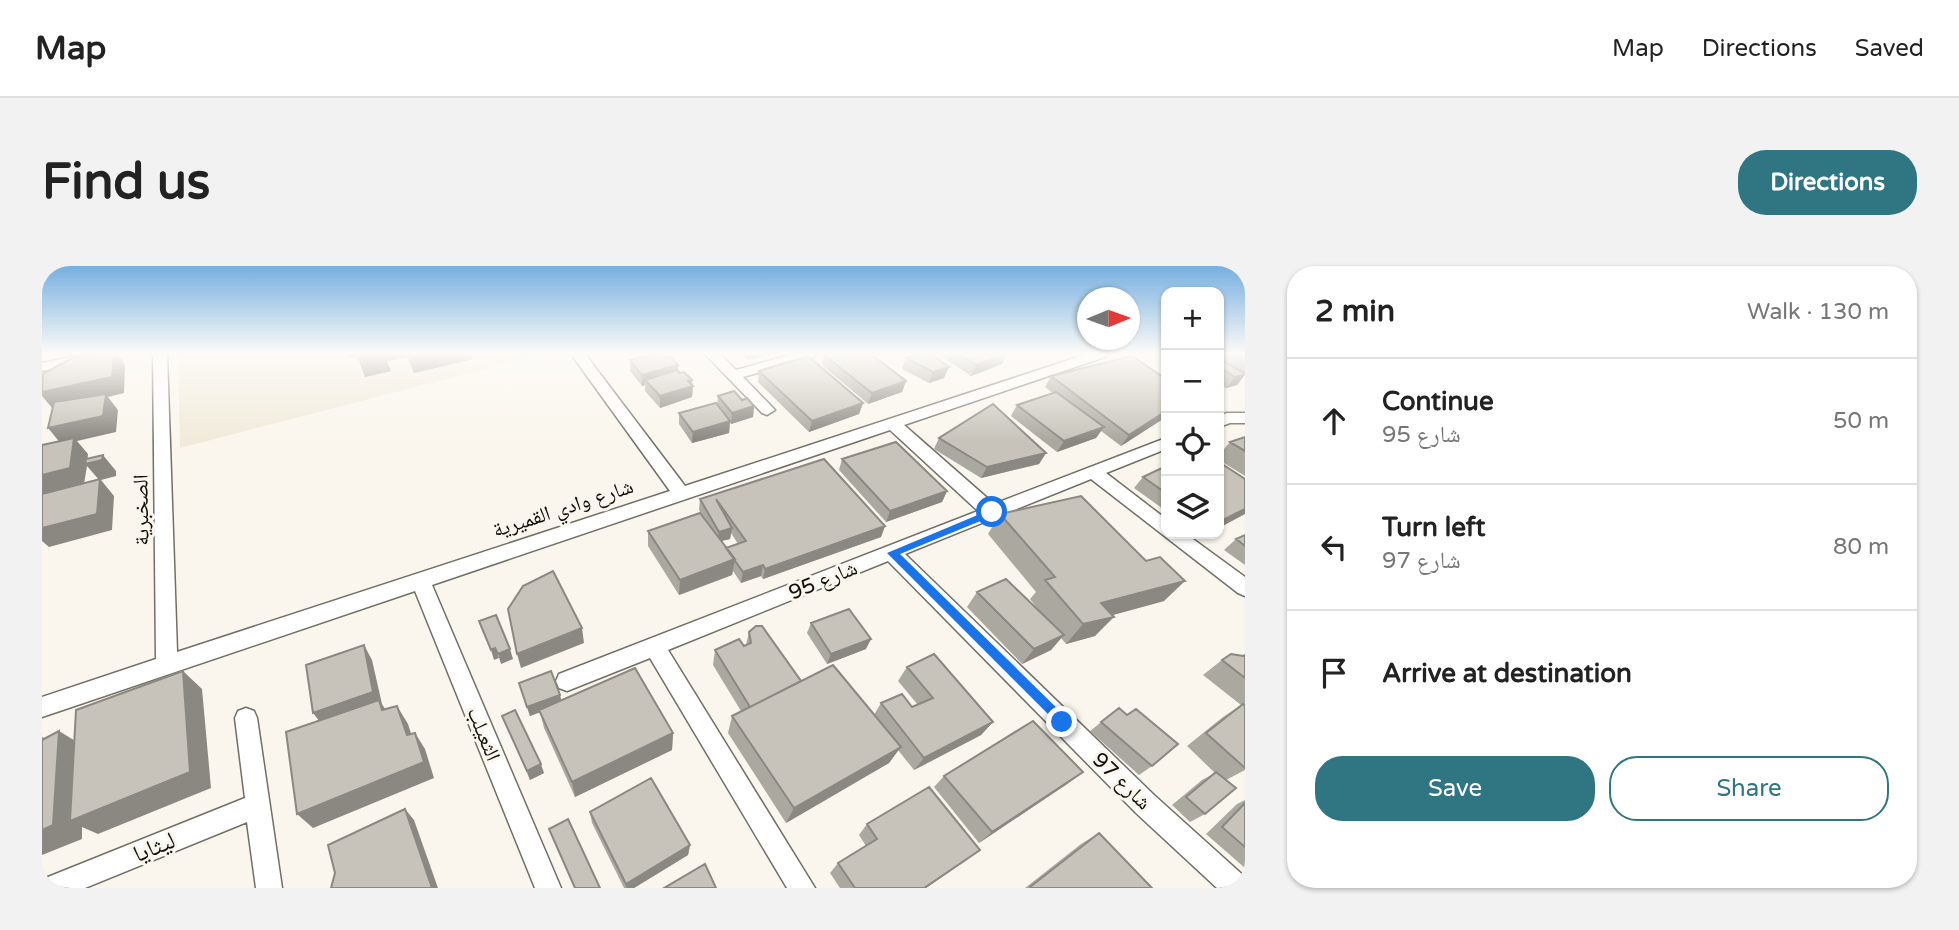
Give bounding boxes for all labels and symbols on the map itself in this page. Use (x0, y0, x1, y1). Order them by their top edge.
north arrow (1077, 287, 1140, 350)
street label: الصخبرية (128, 474, 155, 546)
street label: شارع وادي القميرية (490, 474, 638, 546)
route start (976, 496, 1007, 527)
street label: شارع 95 (785, 555, 861, 605)
street label: الثعيلب (462, 704, 506, 765)
route end (1046, 706, 1077, 737)
street label: شارع 97 (1087, 747, 1156, 815)
street label: ليثايا (129, 826, 179, 869)

